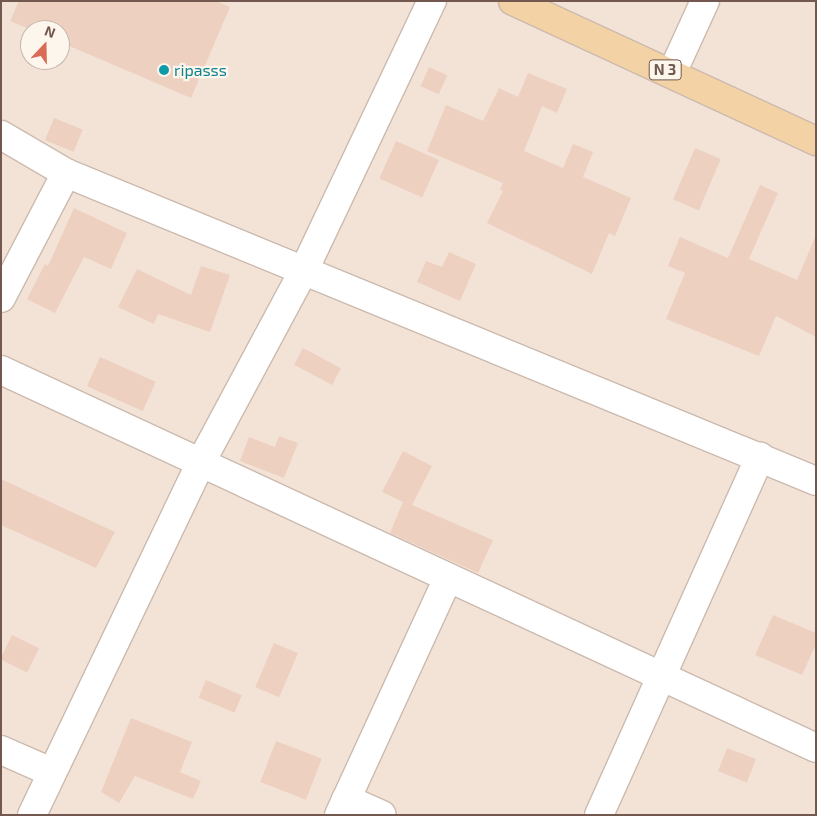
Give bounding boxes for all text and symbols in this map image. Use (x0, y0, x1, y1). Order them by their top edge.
north arrow (20, 20, 70, 70)
text: N (42, 22, 58, 41)
road number: N 3 (648, 58, 682, 82)
place label: ripasss (174, 60, 227, 80)
marker: ripasss (158, 64, 170, 76)

